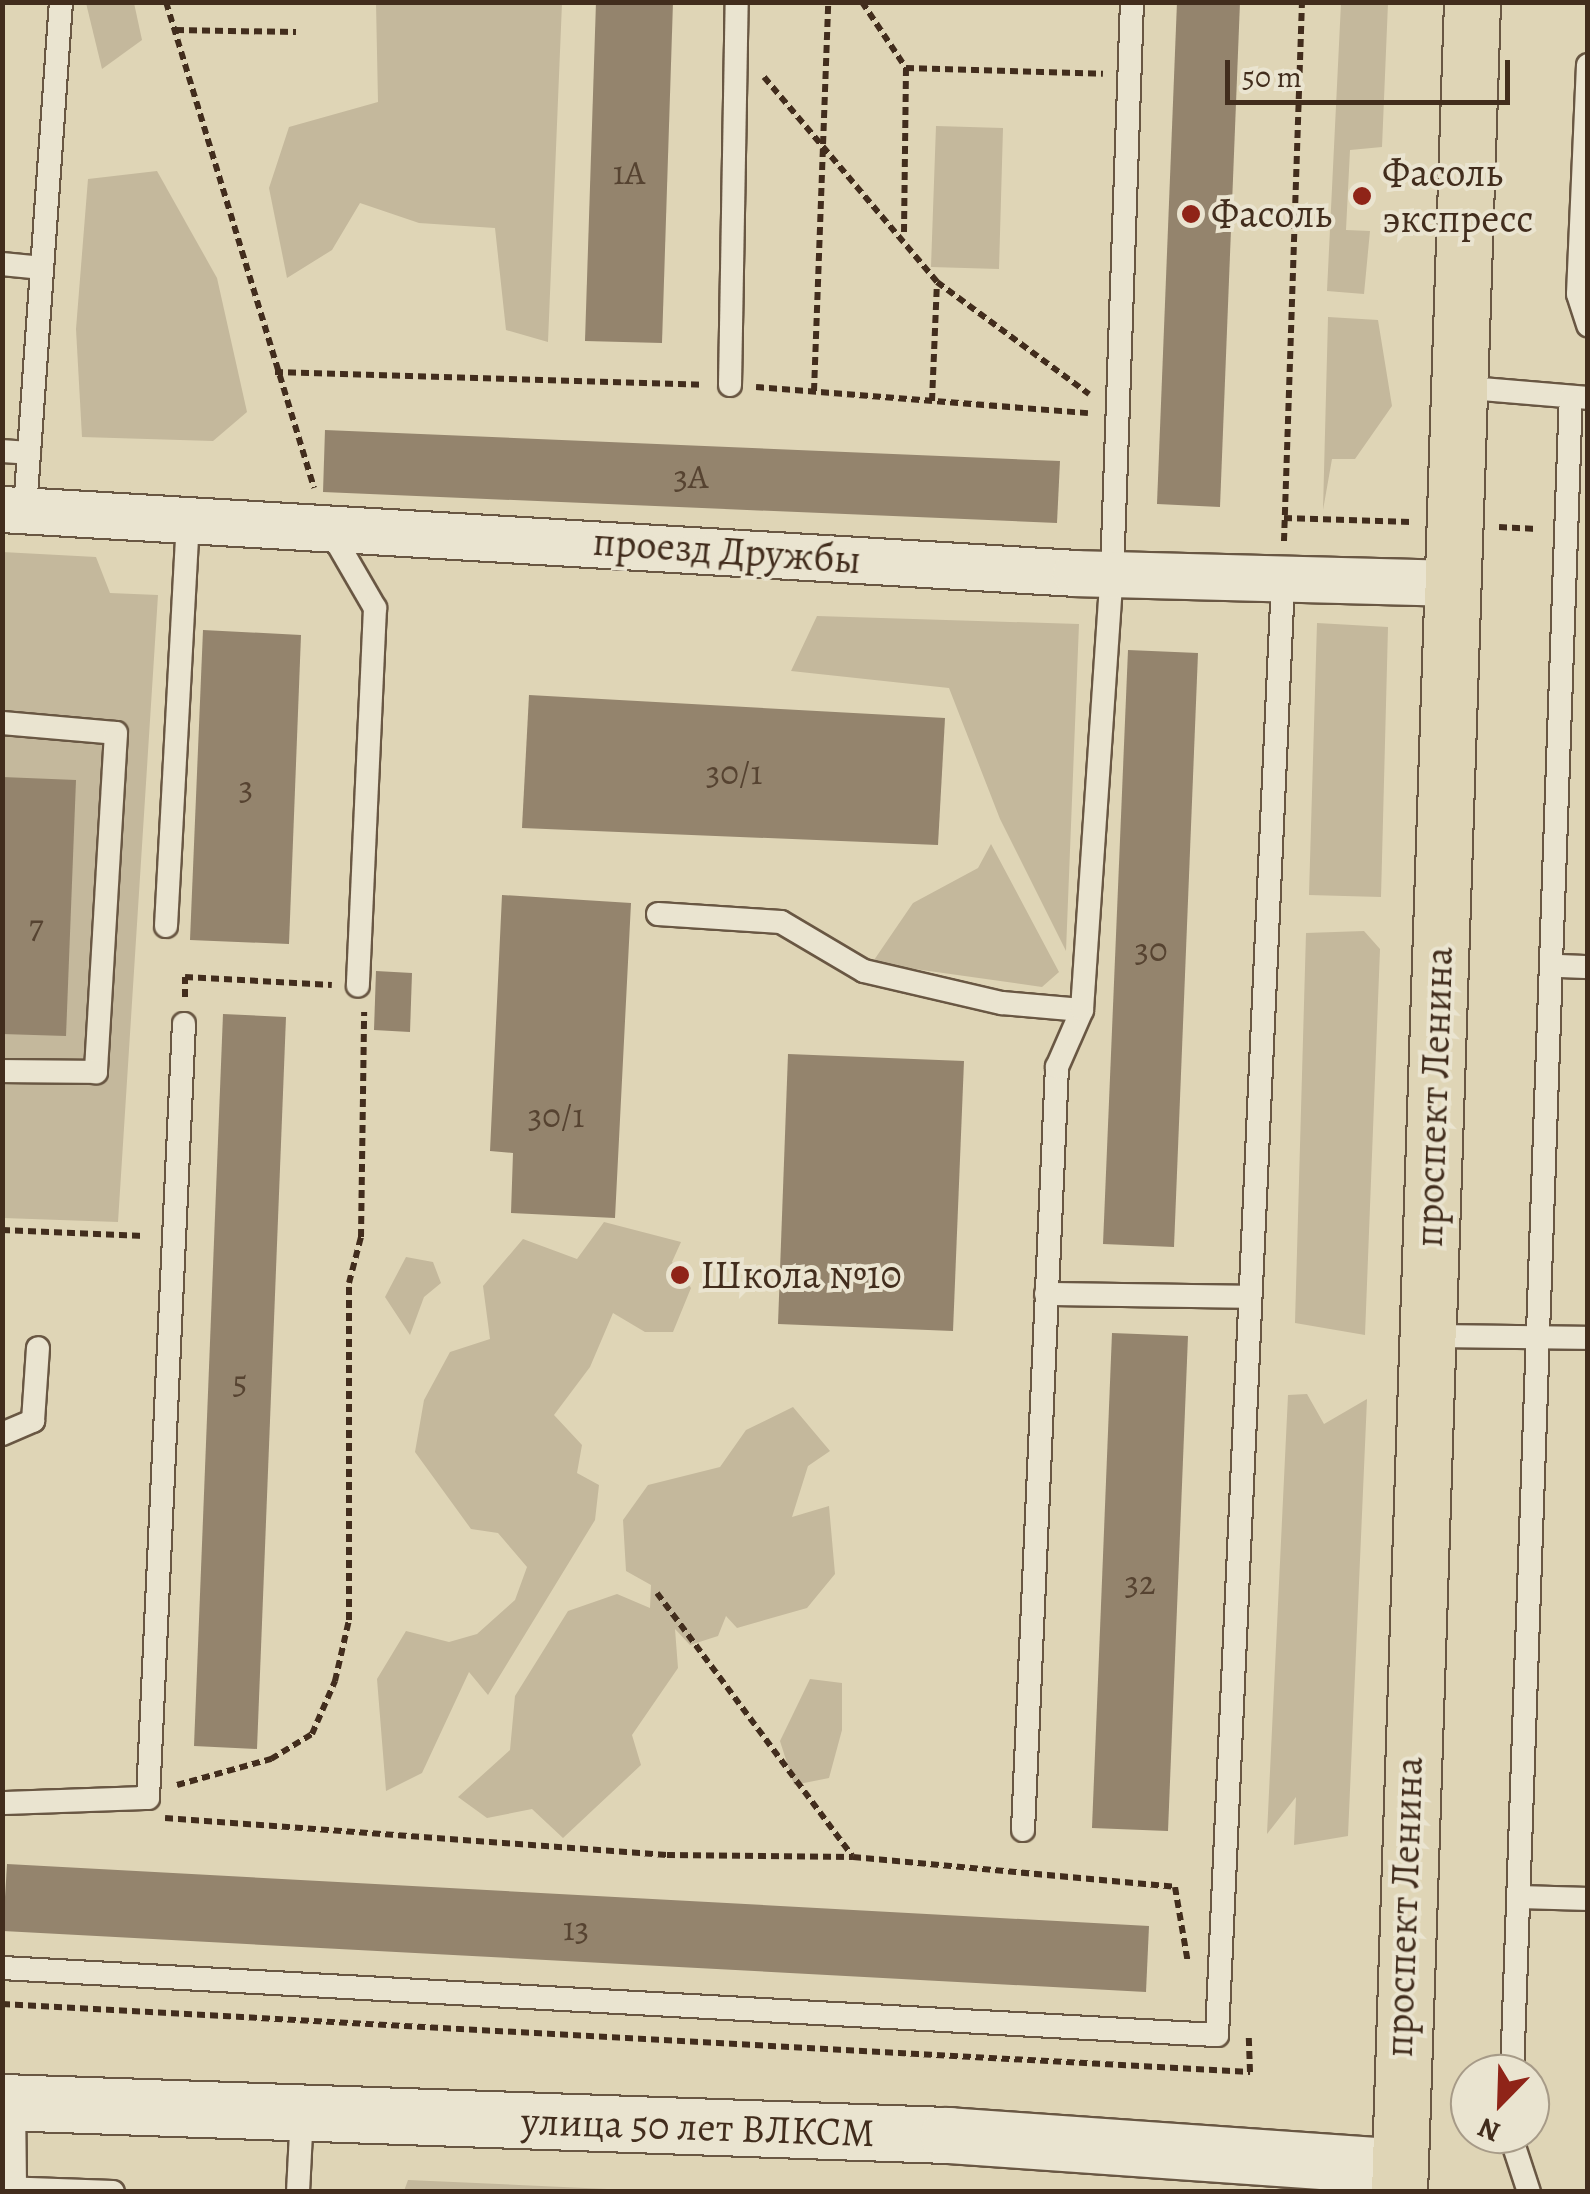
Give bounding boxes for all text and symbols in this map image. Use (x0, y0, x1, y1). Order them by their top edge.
scale bar (1230, 40, 1515, 102)
text: 50 m (1242, 57, 1302, 97)
place label: Фасоль экспресс (1382, 149, 1534, 243)
house number: 1А (613, 151, 645, 193)
marker: Фасоль экспресс (1351, 185, 1373, 207)
place label: Фасоль (1211, 190, 1332, 238)
marker: Фасоль (1180, 203, 1202, 225)
house number: 3А (674, 455, 708, 497)
street label: проезд Дружбы (591, 518, 863, 584)
house number: 30/1 (706, 751, 762, 793)
house number: 3 (239, 766, 253, 808)
house number: 7 (29, 905, 43, 947)
house number: 30 (1134, 928, 1168, 970)
street label: проспект Ленина (1405, 946, 1463, 1248)
house number: 30/1 (528, 1094, 584, 1136)
place label: Школа №10 (700, 1251, 902, 1299)
marker: Школа №10 (669, 1264, 691, 1286)
house number: 5 (232, 1360, 248, 1402)
house number: 32 (1124, 1561, 1156, 1603)
street label: проспект Ленина (1375, 1756, 1433, 2058)
house number: 13 (563, 1907, 589, 1949)
north arrow (1450, 2054, 1550, 2154)
street label: улица 50 лет ВЛКСМ (520, 2097, 876, 2157)
text: N (1472, 2108, 1506, 2151)

